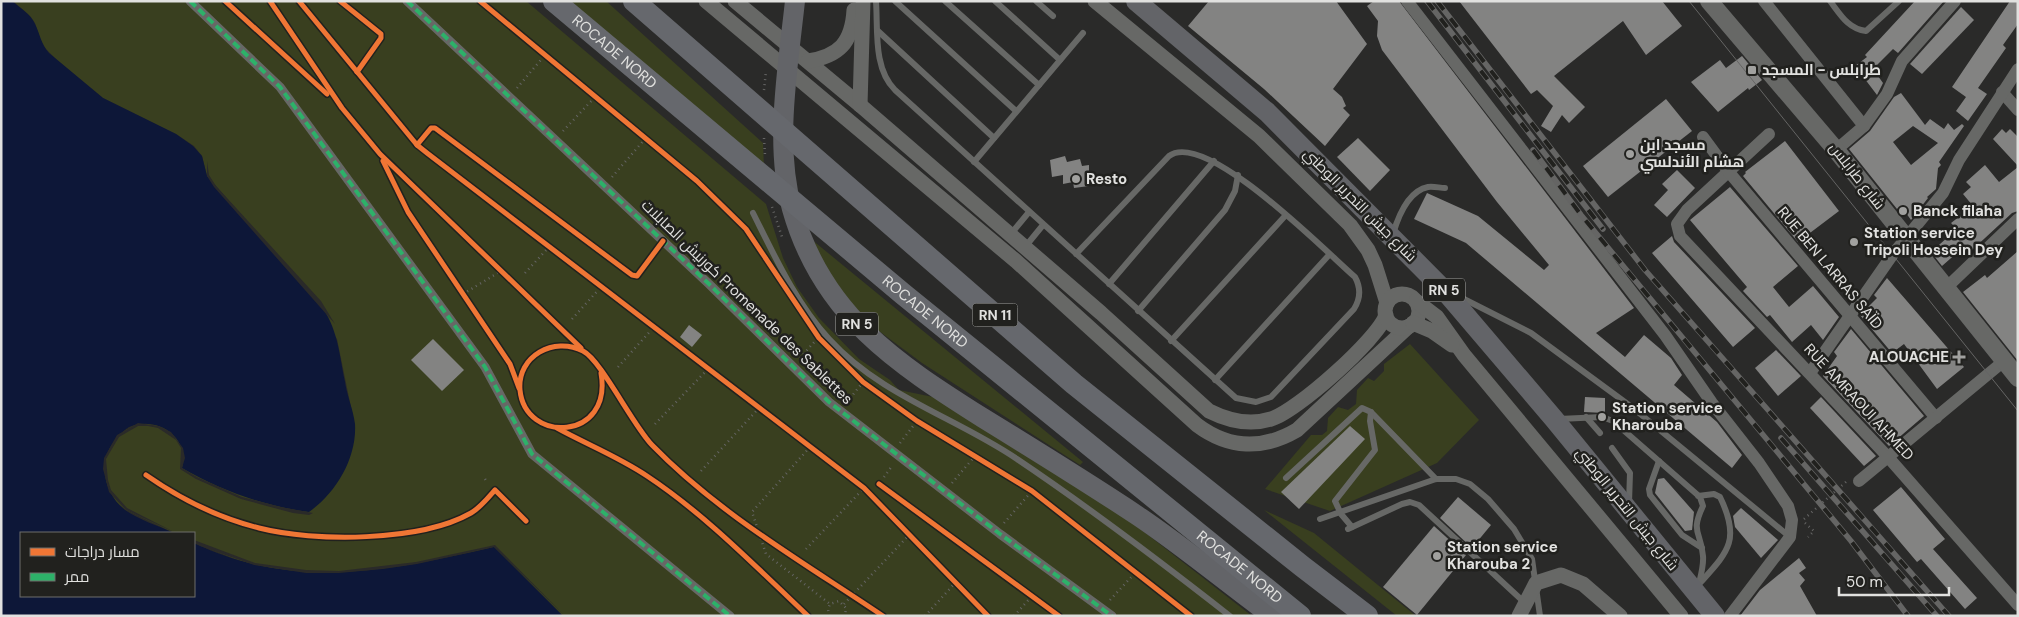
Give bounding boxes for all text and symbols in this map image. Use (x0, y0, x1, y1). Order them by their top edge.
street label: ROCADE NORD (568, 10, 661, 93)
place label: طرابلس - المسجد (1762, 60, 1881, 80)
marker: طرابلس - المسجد (1746, 64, 1758, 76)
place label: مسجد ابن هشام الأندلسي (1640, 135, 1744, 174)
street label: شارع طرابلس (1824, 138, 1890, 214)
street label: شارع جيش التحرير الوطني (1297, 144, 1421, 268)
marker: مسجد ابن هشام الأندلسي (1624, 148, 1636, 160)
place label: Resto (1086, 169, 1127, 189)
marker: Resto (1070, 173, 1082, 185)
street label: كورنيش الصابلات Promenade des Sablettes (637, 195, 857, 409)
place label: Banck filaha (1913, 201, 2002, 221)
street label: RUE BEN LARRAS SAÏD (1773, 203, 1887, 333)
marker: Banck filaha (1897, 205, 1909, 217)
place label: Station service Tripoli Hossein Dey (1864, 223, 2003, 260)
marker: Station service Tripoli Hossein Dey (1848, 236, 1860, 248)
street label: ROCADE NORD (878, 271, 972, 353)
road number: RN 5 (1423, 278, 1465, 302)
road number: RN 11 (972, 304, 1018, 326)
road number: RN 5 (836, 312, 878, 336)
street label: RUE AMRAOUI AHMED (1800, 339, 1918, 465)
place label: ALOUACHE (1869, 347, 1949, 367)
marker: ALOUACHE (1953, 351, 1965, 363)
place label: Station service Kharouba (1612, 398, 1723, 435)
marker: Station service Kharouba (1596, 411, 1608, 423)
street label: شارع جيش التحرير الوطني (1570, 443, 1683, 576)
street label: ROCADE NORD (1192, 526, 1287, 608)
legend (20, 532, 195, 597)
place label: Station service Kharouba 2 (1447, 537, 1558, 574)
text: مسار دراجات (65, 542, 140, 562)
marker: Station service Kharouba 2 (1431, 550, 1443, 562)
scale bar (1839, 564, 1949, 596)
text: ممر (64, 567, 89, 587)
text: 50 m (1846, 572, 1883, 592)

